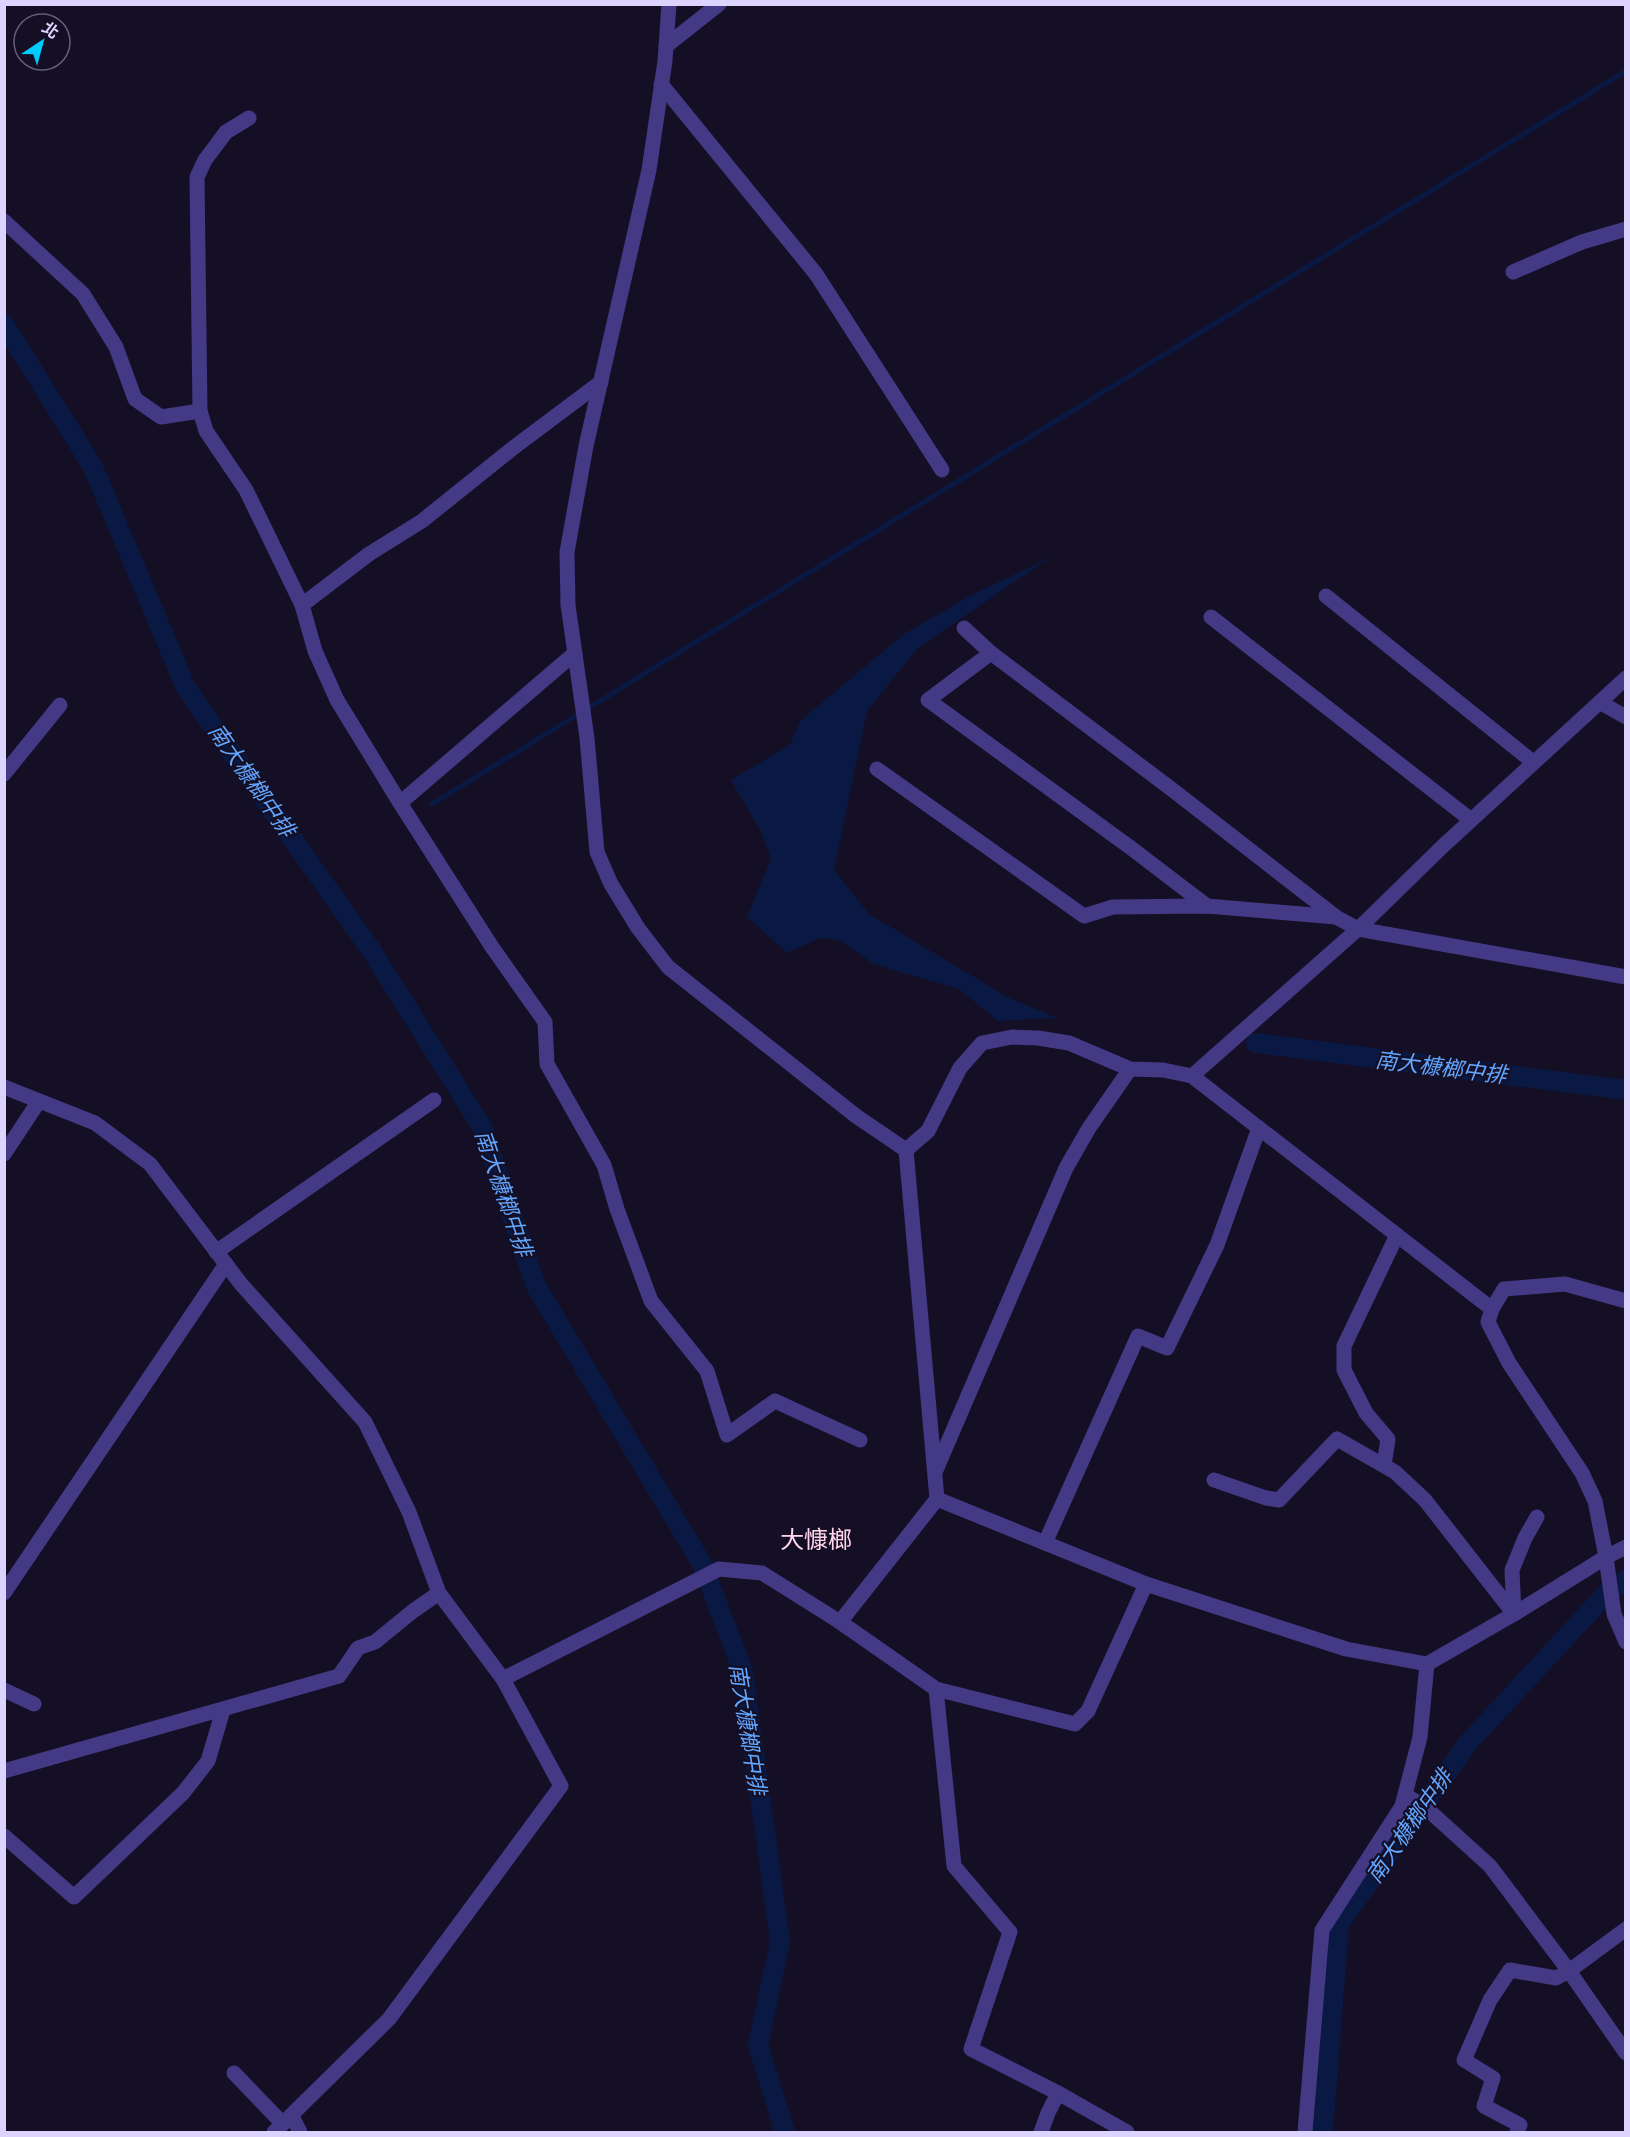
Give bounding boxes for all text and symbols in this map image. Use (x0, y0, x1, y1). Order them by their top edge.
north arrow (12, 12, 72, 72)
text: 北 (39, 19, 62, 42)
water label: 南大槺榔中排 (203, 719, 301, 844)
water label: 南大槺榔中排 (1374, 1047, 1511, 1088)
water label: 南大槺榔中排 (470, 1127, 538, 1262)
district label: 大慷榔 (780, 1526, 852, 1553)
water label: 南大槺榔中排 (725, 1662, 771, 1799)
water label: 南大槺榔中排 (1361, 1763, 1459, 1888)

